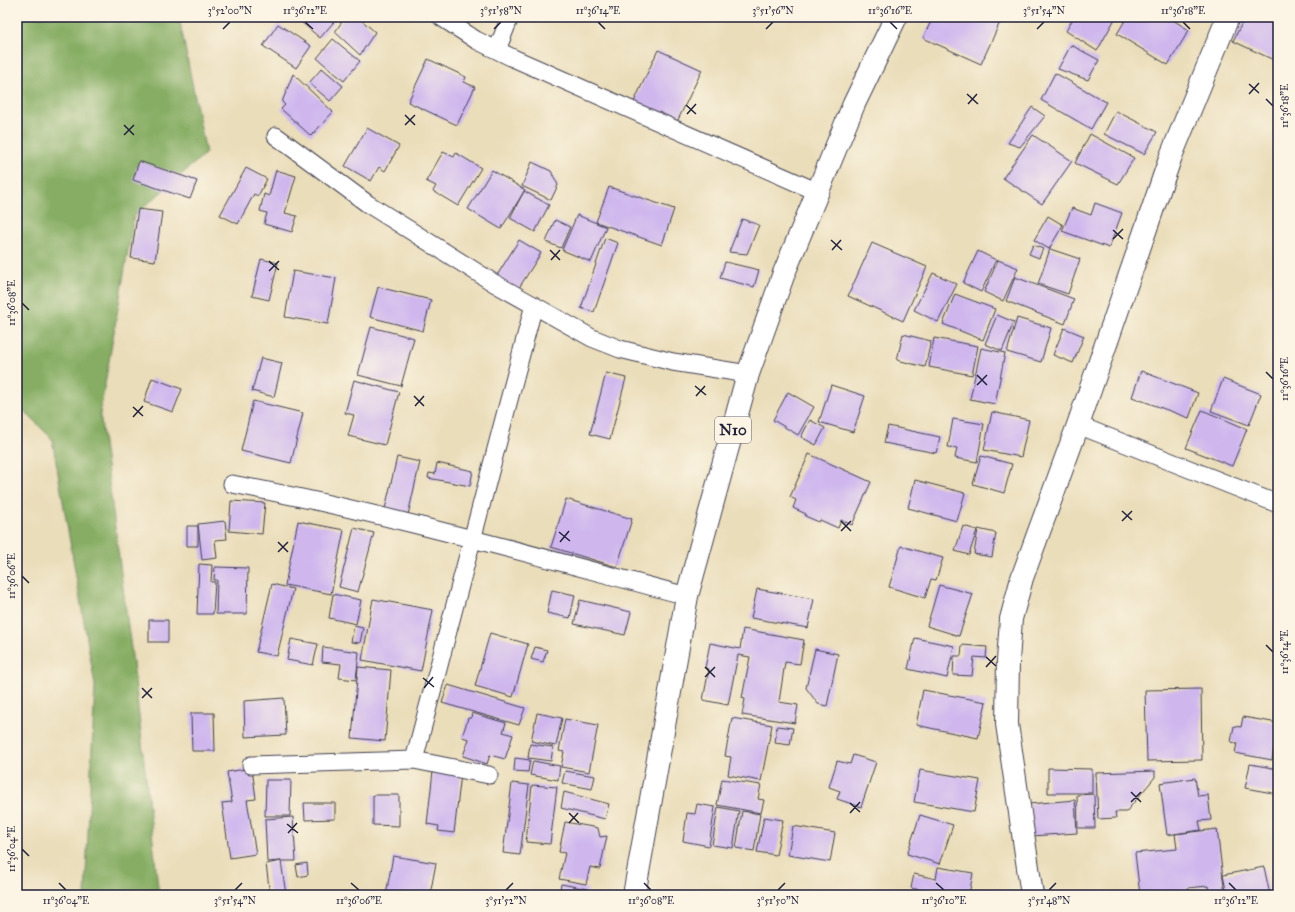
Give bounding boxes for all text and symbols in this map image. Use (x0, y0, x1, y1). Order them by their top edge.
text: 3°52'00"N (208, 5, 253, 17)
text: 11°36'12"E (283, 5, 327, 17)
text: 3°51'58"N (480, 5, 522, 17)
text: 11°36'14"E (576, 5, 620, 17)
text: 3°51'56"N (752, 5, 794, 17)
text: 11°36'16"E (868, 5, 912, 17)
text: 3°51'54"N (1023, 5, 1065, 17)
text: 11°36'18"E (1161, 5, 1205, 17)
text: 11°36'18"E (1279, 84, 1291, 128)
text: 11°36'08"E (6, 280, 18, 326)
text: 11°36'16"E (1279, 357, 1291, 401)
road number: N10 (715, 417, 751, 443)
text: 11°36'06"E (6, 553, 18, 599)
text: 11°36'14"E (1279, 630, 1291, 674)
text: 11°36'04"E (6, 826, 18, 872)
text: 11°36'04"E (43, 895, 89, 907)
text: 3°51'54"N (214, 895, 256, 907)
text: 11°36'06"E (336, 895, 382, 907)
text: 3°51'52"N (485, 895, 527, 907)
text: 11°36'08"E (628, 895, 674, 907)
text: 3°51'50"N (757, 895, 800, 907)
text: 11°36'10"E (922, 895, 966, 907)
text: 3°51'48"N (1028, 895, 1071, 907)
text: 11°36'12"E (1214, 895, 1258, 907)

